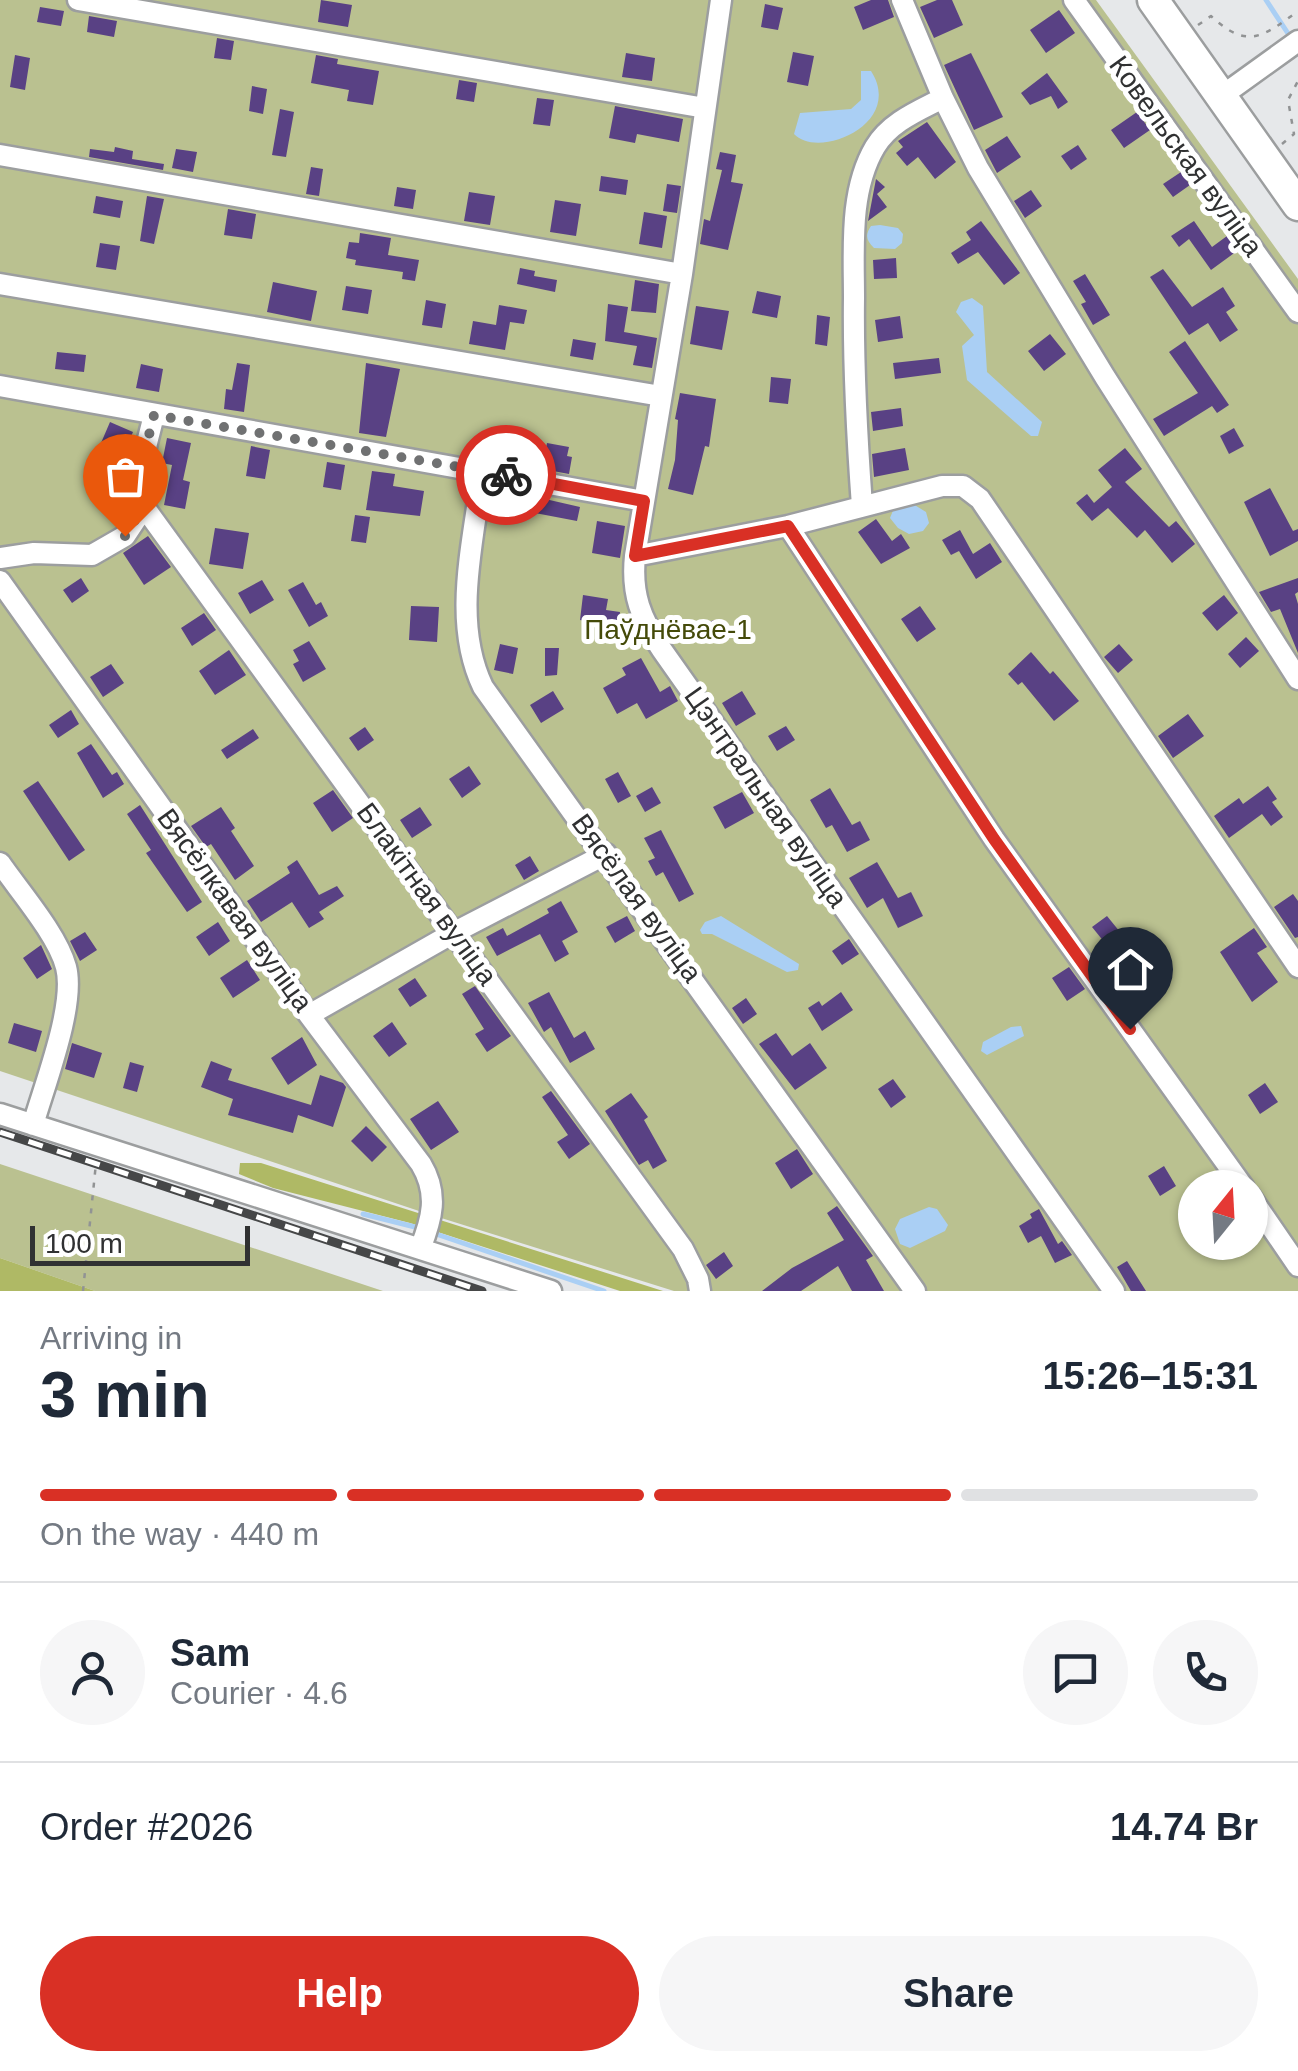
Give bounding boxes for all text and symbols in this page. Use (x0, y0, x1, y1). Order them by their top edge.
street label: Ковельская вуліца (1103, 50, 1269, 262)
courier (456, 425, 556, 525)
pin (83, 434, 168, 537)
icon: bike (479, 448, 534, 503)
icon: bag (98, 449, 153, 504)
park label: Паўднёвае-1 (584, 614, 752, 645)
street label: Цэнтральная вуліца (678, 681, 854, 913)
street label: Блакітная вуліца (351, 797, 504, 991)
street label: Вясёлкавая вуліца (151, 803, 319, 1018)
street label: Вясёлая вуліца (566, 808, 708, 988)
pin (1088, 927, 1173, 1030)
icon: home (1103, 942, 1158, 997)
north arrow (1178, 1170, 1268, 1260)
map controls (1178, 1170, 1268, 1260)
scale bar (30, 1221, 250, 1266)
text: 100 m (45, 1228, 123, 1259)
text: Arriving in (40, 1320, 182, 1356)
text: 15:26–15:31 (1042, 1355, 1258, 1397)
text: 3 min (40, 1358, 210, 1431)
text: On the way · 440 m (40, 1516, 319, 1552)
button: person (40, 1620, 145, 1725)
button: chat (1023, 1620, 1128, 1725)
button: phone (1153, 1620, 1258, 1725)
text: Sam (170, 1632, 250, 1674)
text: Courier · 4.6 (170, 1675, 348, 1711)
text: Order #2026 (40, 1806, 253, 1848)
text: 14.74 Br (1110, 1806, 1258, 1848)
button: Help (40, 1936, 639, 2051)
button: Share (659, 1936, 1258, 2051)

